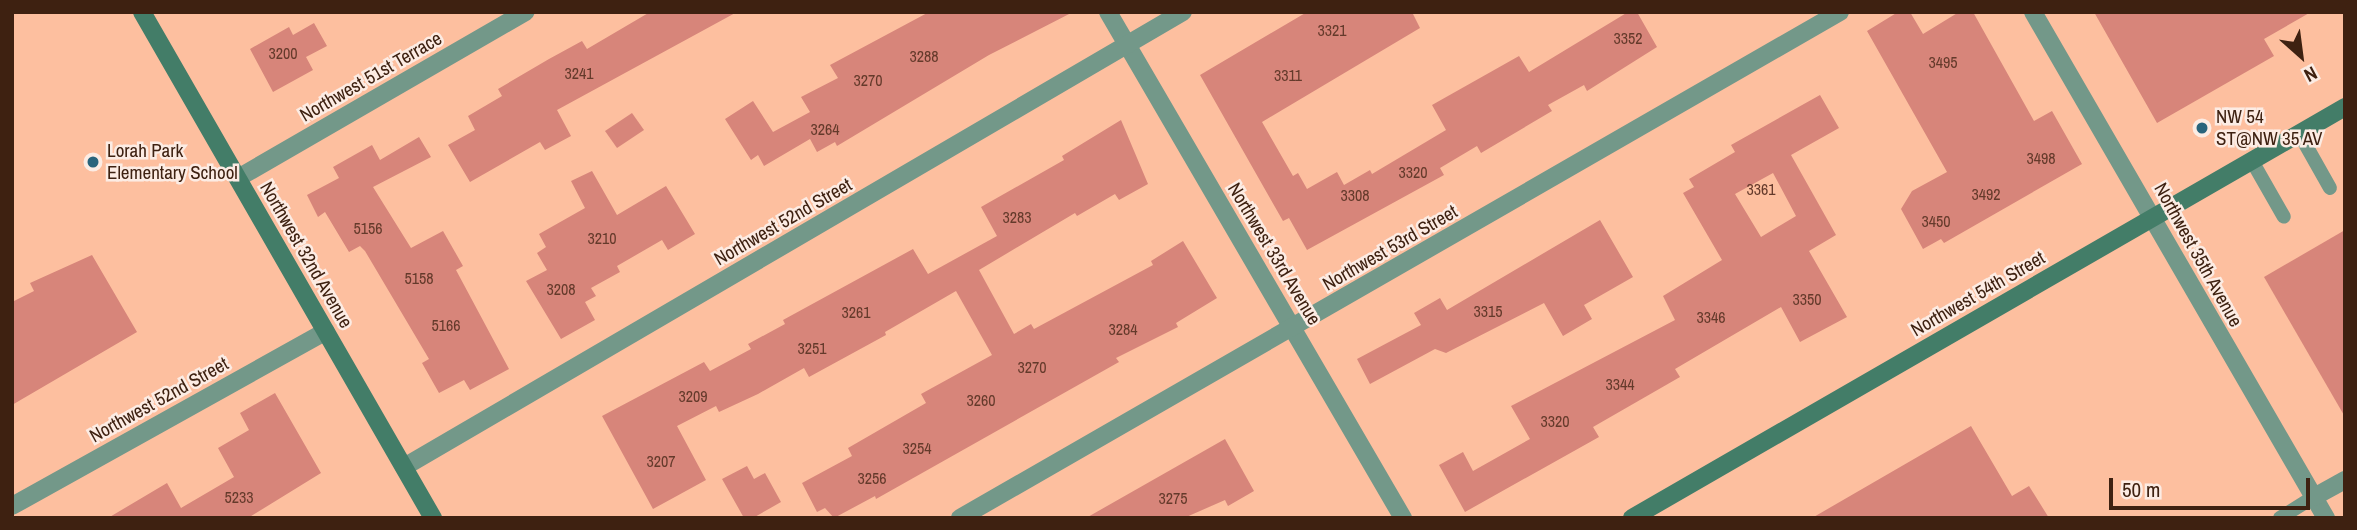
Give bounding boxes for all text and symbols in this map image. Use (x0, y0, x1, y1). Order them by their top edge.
house number: 3321 (1317, 20, 1347, 40)
north arrow (2266, 21, 2336, 91)
street label: Northwest 51st Terrace (296, 27, 446, 127)
house number: 3352 (1613, 28, 1643, 48)
house number: 3200 (268, 43, 298, 63)
house number: 3288 (909, 46, 939, 66)
house number: 3495 (1928, 52, 1958, 72)
text: N (2300, 60, 2322, 89)
house number: 3241 (564, 63, 594, 83)
house number: 3311 (1274, 65, 1302, 85)
house number: 3270 (853, 70, 883, 90)
place label: NW 54 ST@NW 35 AV (2216, 106, 2323, 150)
house number: 3264 (810, 119, 840, 139)
marker: NW 54 ST@NW 35 AV (2194, 120, 2210, 136)
place label: Lorah Park Elementary School (107, 140, 238, 184)
house number: 3498 (2026, 148, 2056, 168)
marker: Lorah Park Elementary School (85, 154, 101, 170)
house number: 3320 (1398, 162, 1428, 182)
street label: Northwest 52nd Street (710, 173, 856, 271)
street label: Northwest 32nd Avenue (255, 177, 357, 333)
street label: Northwest 33rd Avenue (1222, 178, 1326, 330)
house number: 3361 (1746, 179, 1776, 199)
street label: Northwest 35th Avenue (2149, 179, 2247, 331)
house number: 3492 (1971, 184, 2001, 204)
house number: 3308 (1340, 185, 1370, 205)
street label: Northwest 53rd Street (1319, 200, 1461, 296)
house number: 3283 (1002, 207, 1032, 227)
house number: 3450 (1921, 211, 1951, 231)
house number: 5156 (353, 218, 383, 238)
house number: 3210 (587, 228, 617, 248)
street label: Northwest 54th Street (1907, 246, 2049, 342)
house number: 5158 (404, 268, 434, 288)
house number: 3208 (546, 279, 576, 299)
house number: 3350 (1792, 289, 1822, 309)
house number: 3315 (1473, 301, 1503, 321)
house number: 3261 (841, 302, 871, 322)
house number: 3346 (1696, 307, 1726, 327)
house number: 5166 (431, 315, 461, 335)
house number: 3284 (1108, 319, 1138, 339)
house number: 3251 (797, 338, 827, 358)
street label: Northwest 52nd Street (86, 352, 232, 448)
house number: 3270 (1017, 357, 1047, 377)
house number: 3344 (1605, 374, 1635, 394)
house number: 3209 (678, 386, 708, 406)
house number: 3260 (966, 390, 996, 410)
house number: 3320 (1540, 411, 1570, 431)
house number: 3254 (902, 438, 932, 458)
house number: 3207 (646, 451, 676, 471)
scale bar (2112, 463, 2313, 507)
house number: 3256 (857, 468, 887, 488)
text: 50 m (2122, 475, 2160, 504)
house number: 5233 (224, 487, 254, 507)
house number: 3275 (1158, 488, 1188, 508)

